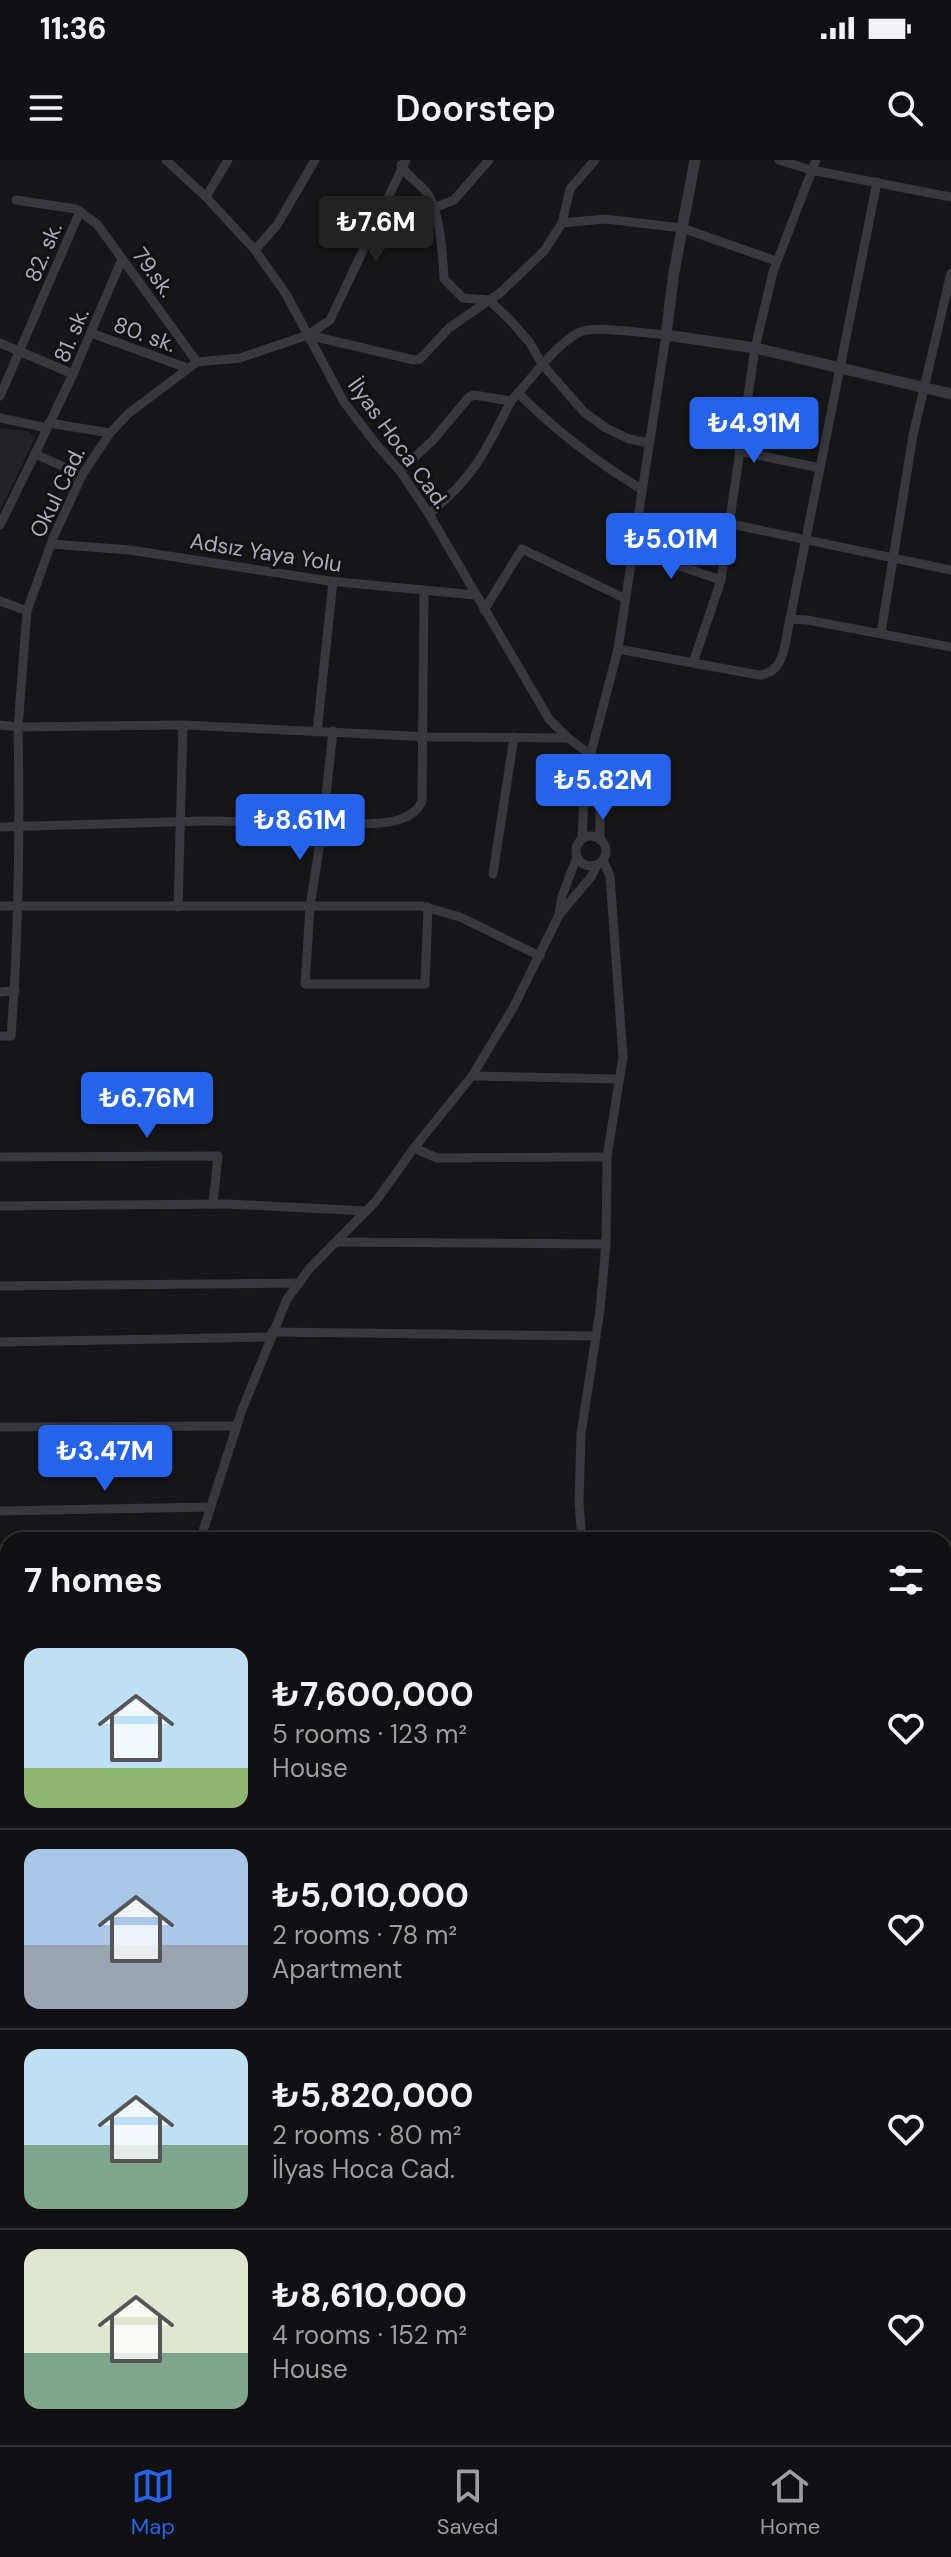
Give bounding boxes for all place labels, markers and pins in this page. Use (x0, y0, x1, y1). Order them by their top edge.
pin: ₺7.6M (320, 196, 432, 264)
pin: ₺4.91M (689, 397, 819, 465)
pin: ₺5.01M (606, 513, 736, 581)
pin: ₺5.82M (538, 754, 668, 822)
pin: ₺8.61M (235, 794, 365, 862)
pin: ₺6.76M (82, 1072, 212, 1140)
pin: ₺3.47M (40, 1425, 170, 1493)

